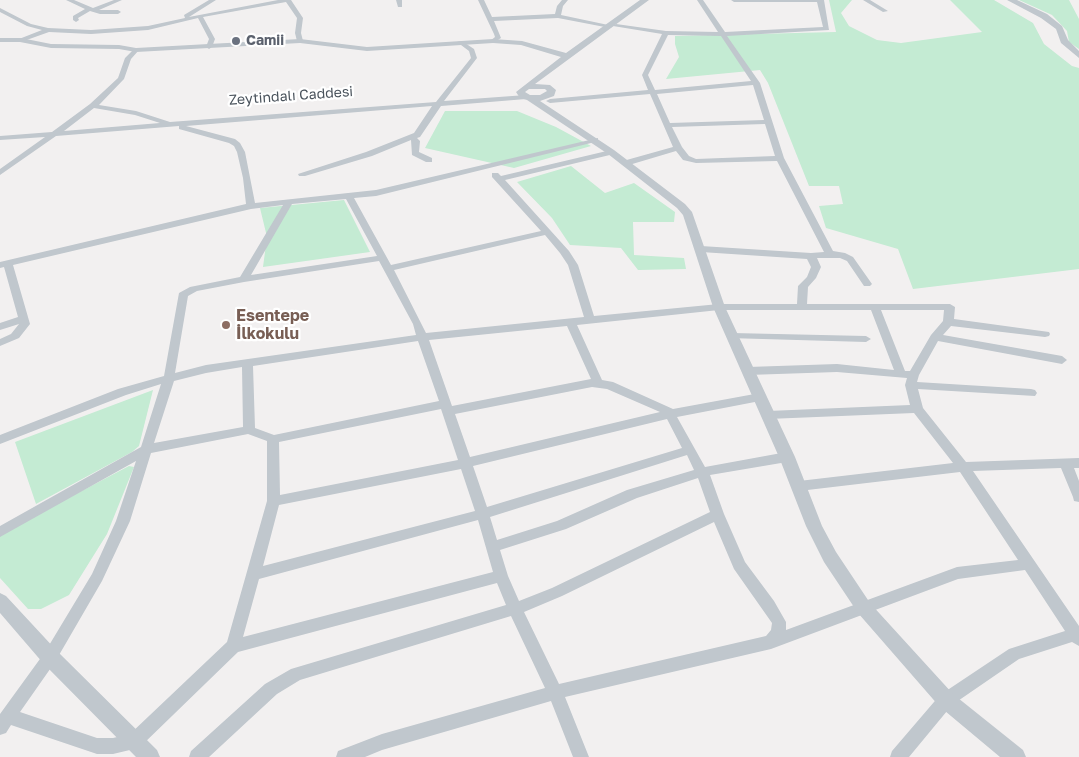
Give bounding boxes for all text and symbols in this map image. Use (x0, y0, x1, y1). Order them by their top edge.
place label: Camii (246, 33, 284, 49)
marker: Camii (230, 35, 242, 47)
street label: Zeytindalı Caddesi (228, 83, 354, 109)
place label: Esentepe İlkokulu (236, 306, 309, 344)
marker: Esentepe İlkokulu (220, 319, 232, 331)

